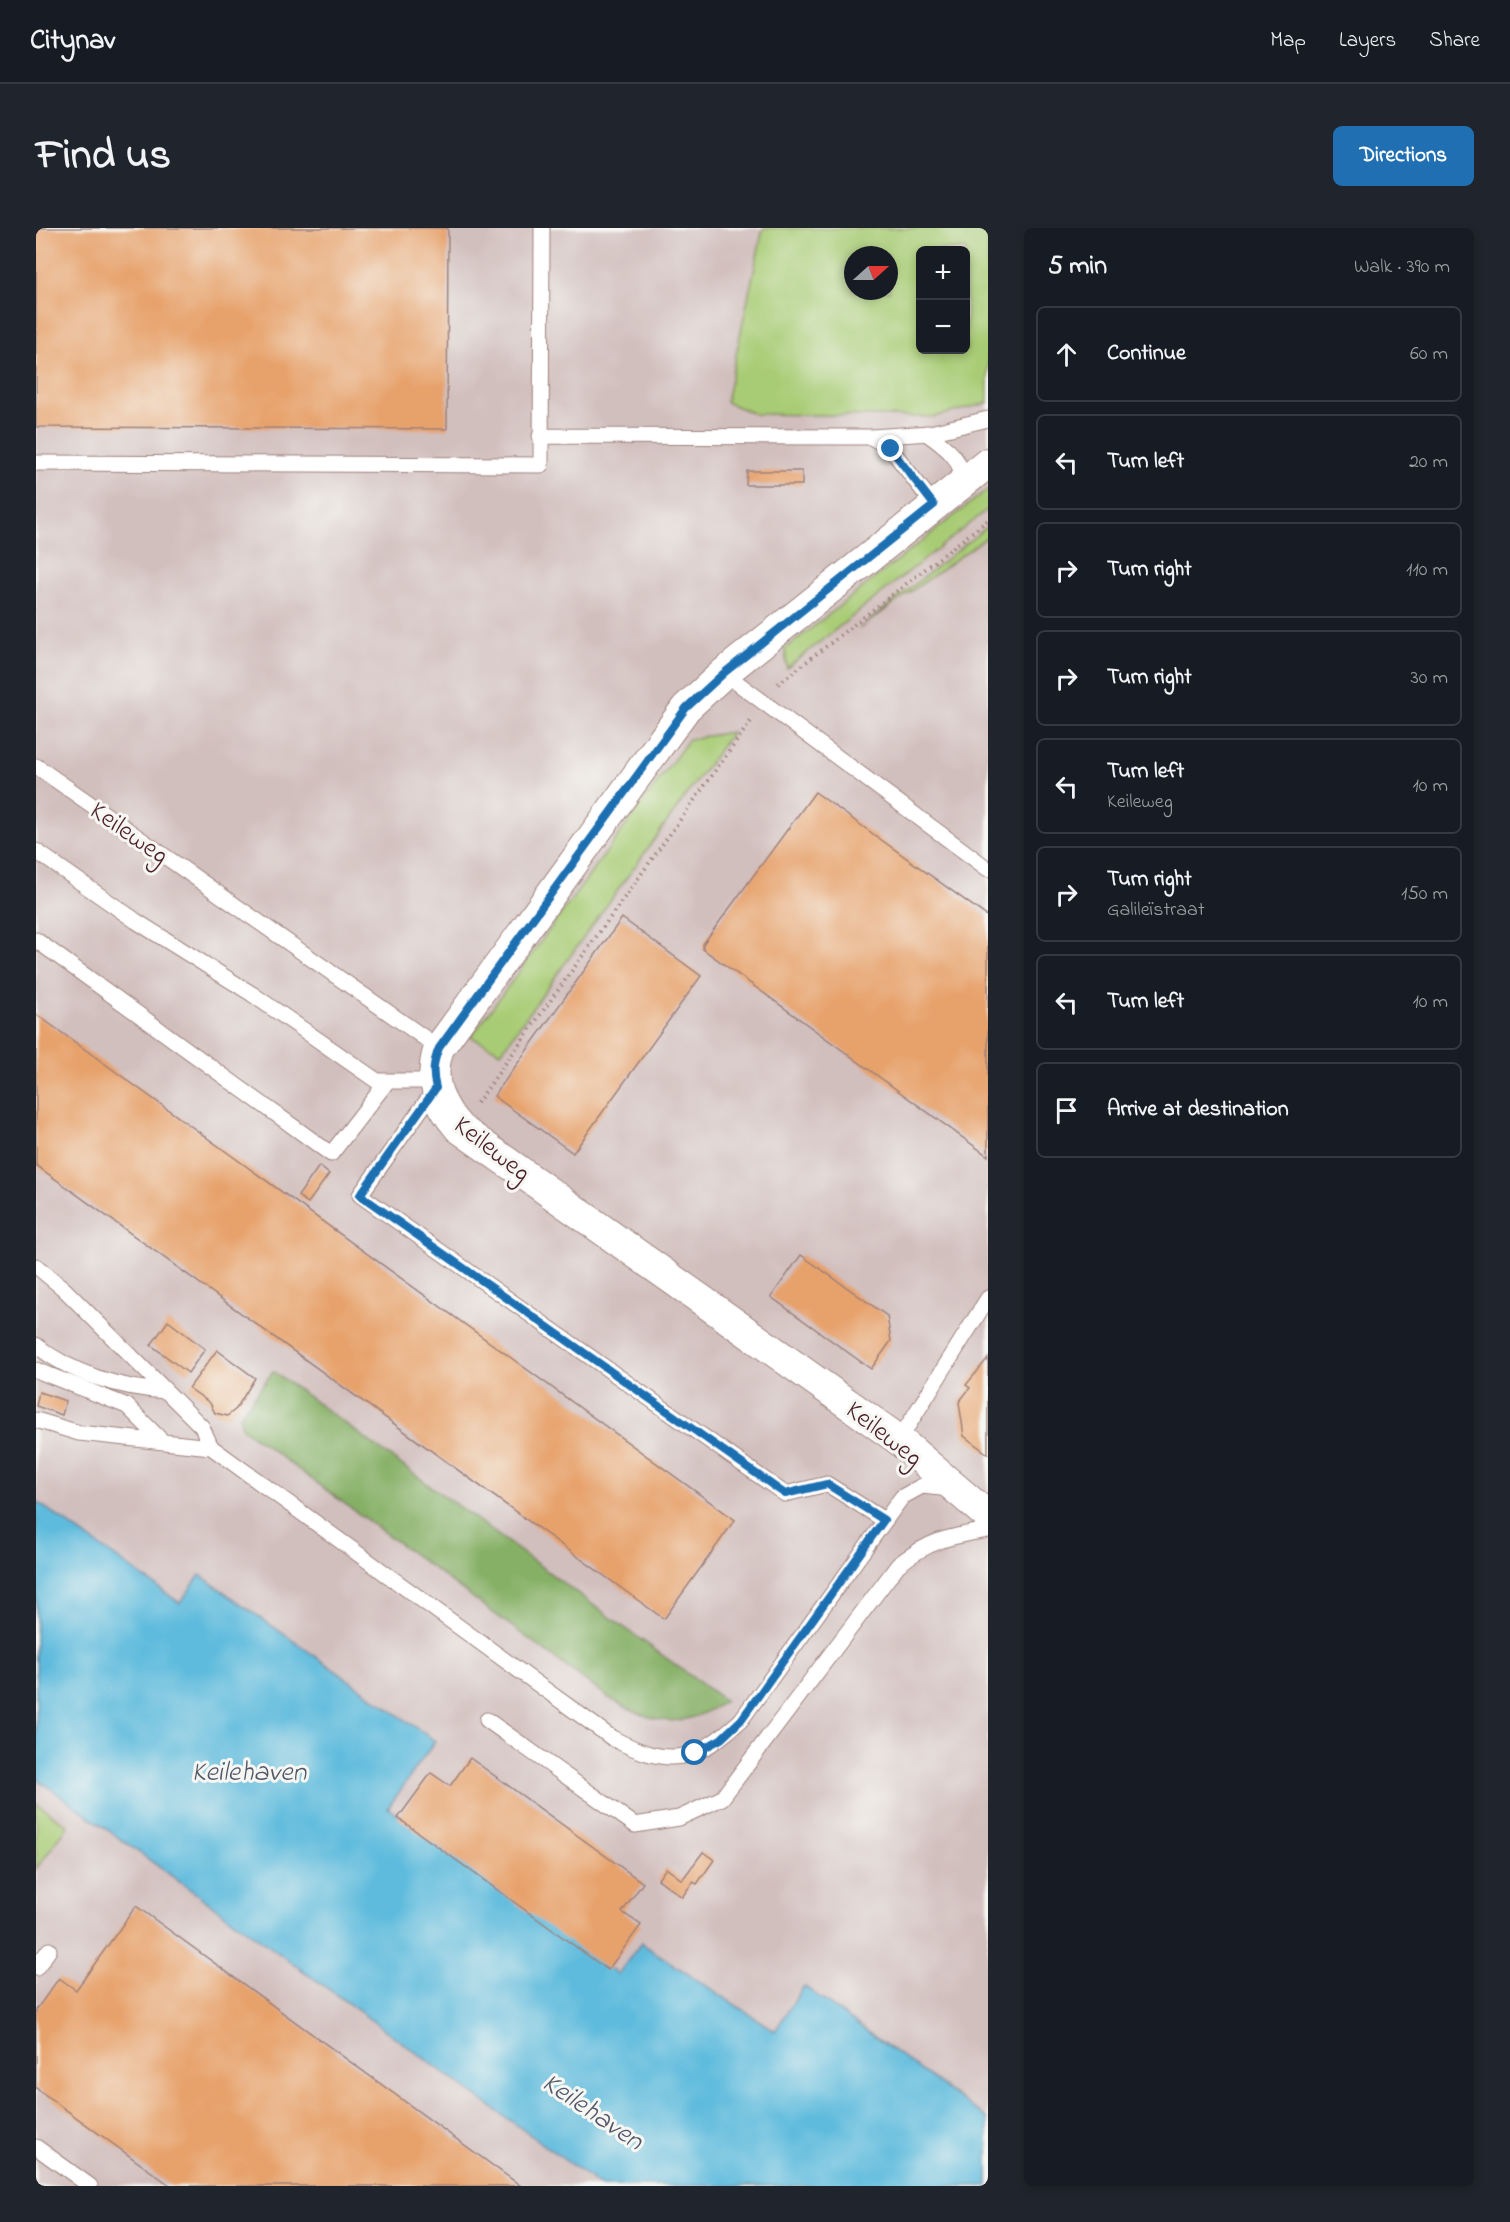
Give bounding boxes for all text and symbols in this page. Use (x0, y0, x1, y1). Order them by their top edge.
text: Citynav (30, 21, 115, 62)
text: Map (1270, 26, 1306, 56)
text: Layers (1339, 26, 1396, 56)
text: Share (1429, 26, 1480, 56)
text: Find us (36, 126, 171, 187)
button: Directions (1333, 126, 1474, 186)
north arrow (844, 246, 898, 300)
map controls (916, 246, 970, 354)
button: + (916, 246, 970, 300)
text: 5 min (1048, 248, 1107, 286)
text: Walk · 390 m (1354, 253, 1450, 282)
button: − (916, 300, 970, 354)
icon: ahead (1050, 338, 1083, 371)
text: Continue (1107, 338, 1186, 370)
text: 60 m (1410, 340, 1448, 369)
route end (877, 435, 903, 461)
icon: left (1050, 446, 1083, 479)
text: Turn left (1107, 446, 1184, 478)
text: 20 m (1409, 448, 1448, 477)
icon: right (1050, 554, 1083, 587)
text: Turn right (1107, 554, 1192, 586)
text: 110 m (1406, 556, 1448, 585)
icon: right (1050, 662, 1083, 695)
text: Turn right (1107, 662, 1192, 694)
text: 30 m (1411, 664, 1448, 693)
text: Turn left (1107, 756, 1184, 788)
icon: left (1050, 770, 1083, 803)
text: 10 m (1412, 772, 1448, 801)
text: Keileweg (1107, 788, 1173, 817)
street label: Keileweg (81, 793, 176, 875)
text: Turn right (1107, 864, 1192, 896)
icon: right (1050, 878, 1083, 911)
text: 150 m (1401, 880, 1448, 909)
text: Galileïstraat (1107, 896, 1205, 925)
icon: left (1050, 986, 1083, 1019)
text: Turn left (1107, 986, 1184, 1018)
text: 10 m (1412, 988, 1448, 1017)
icon: arrive (1050, 1094, 1083, 1127)
text: Arrive at destination (1107, 1094, 1289, 1126)
street label: Keileweg (445, 1107, 538, 1193)
street label: Keileweg (837, 1392, 930, 1478)
route start (681, 1739, 707, 1765)
water label: Keilehaven (192, 1753, 308, 1794)
water label: Keilehaven (533, 2064, 652, 2163)

